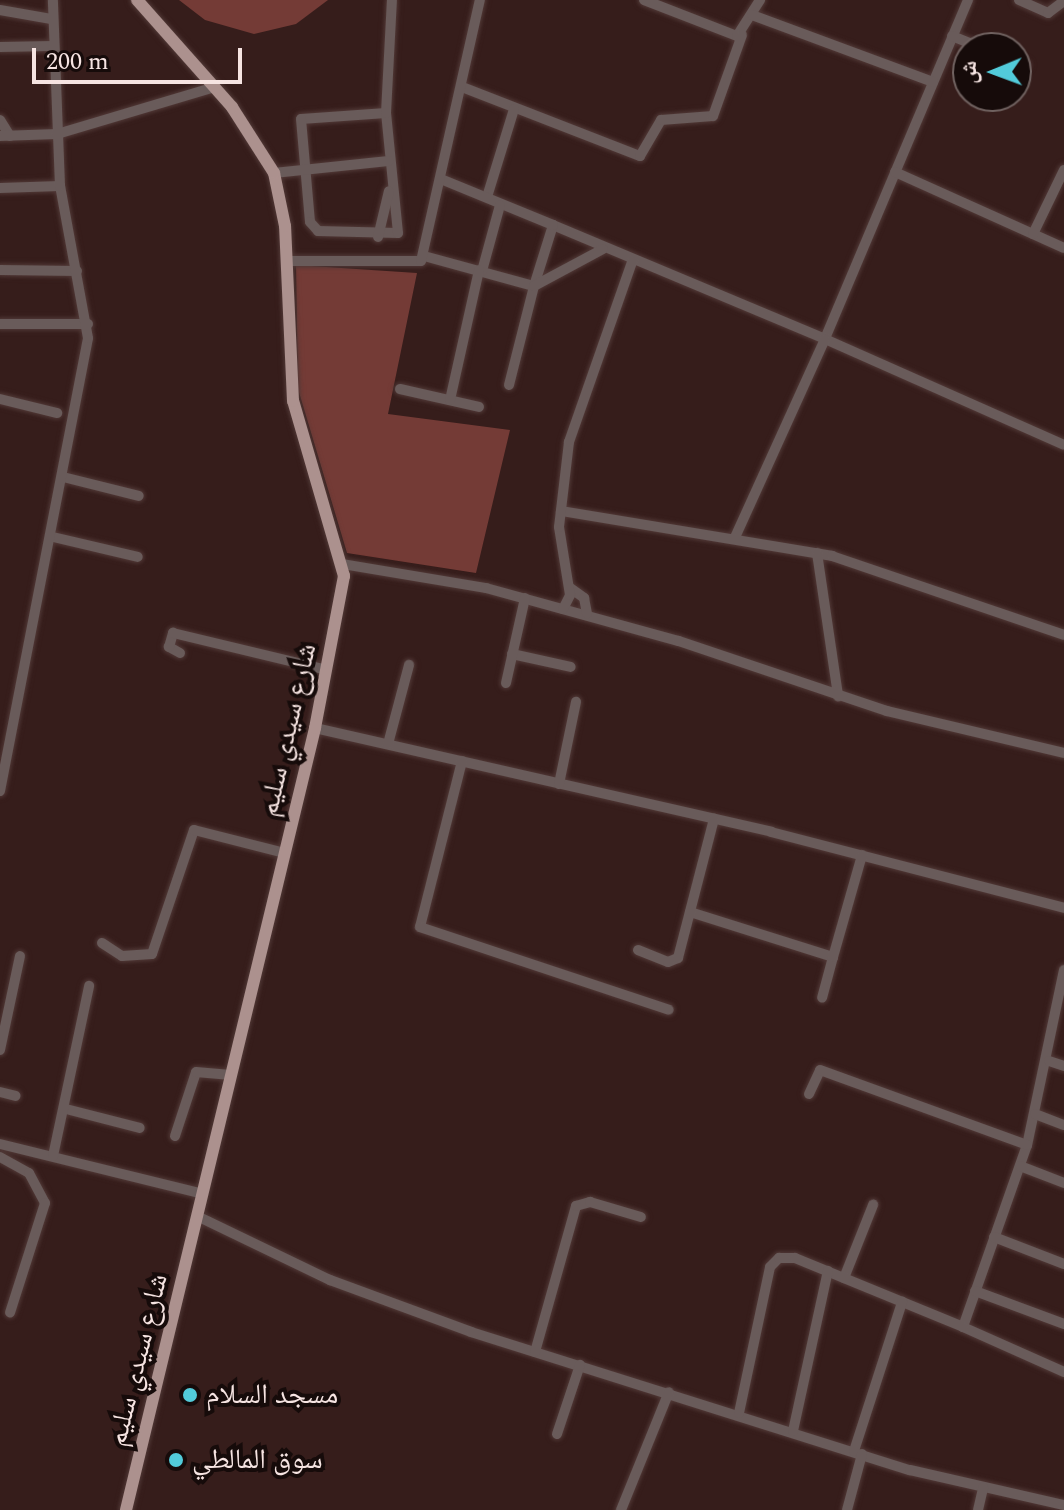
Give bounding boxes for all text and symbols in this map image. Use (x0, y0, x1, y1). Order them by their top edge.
scale bar (36, 32, 246, 82)
north arrow (952, 32, 1032, 112)
text: 200 m (46, 44, 109, 80)
text: ش (953, 60, 986, 84)
street label: شارع سيدي سليم (252, 640, 324, 820)
street label: شارع سيدي سليم (100, 1270, 176, 1450)
place label: مسجد السلام (206, 1378, 338, 1412)
marker: مسجد السلام (181, 1386, 199, 1404)
place label: سوق المالطي (192, 1443, 323, 1477)
marker: سوق المالطي (167, 1451, 185, 1469)

